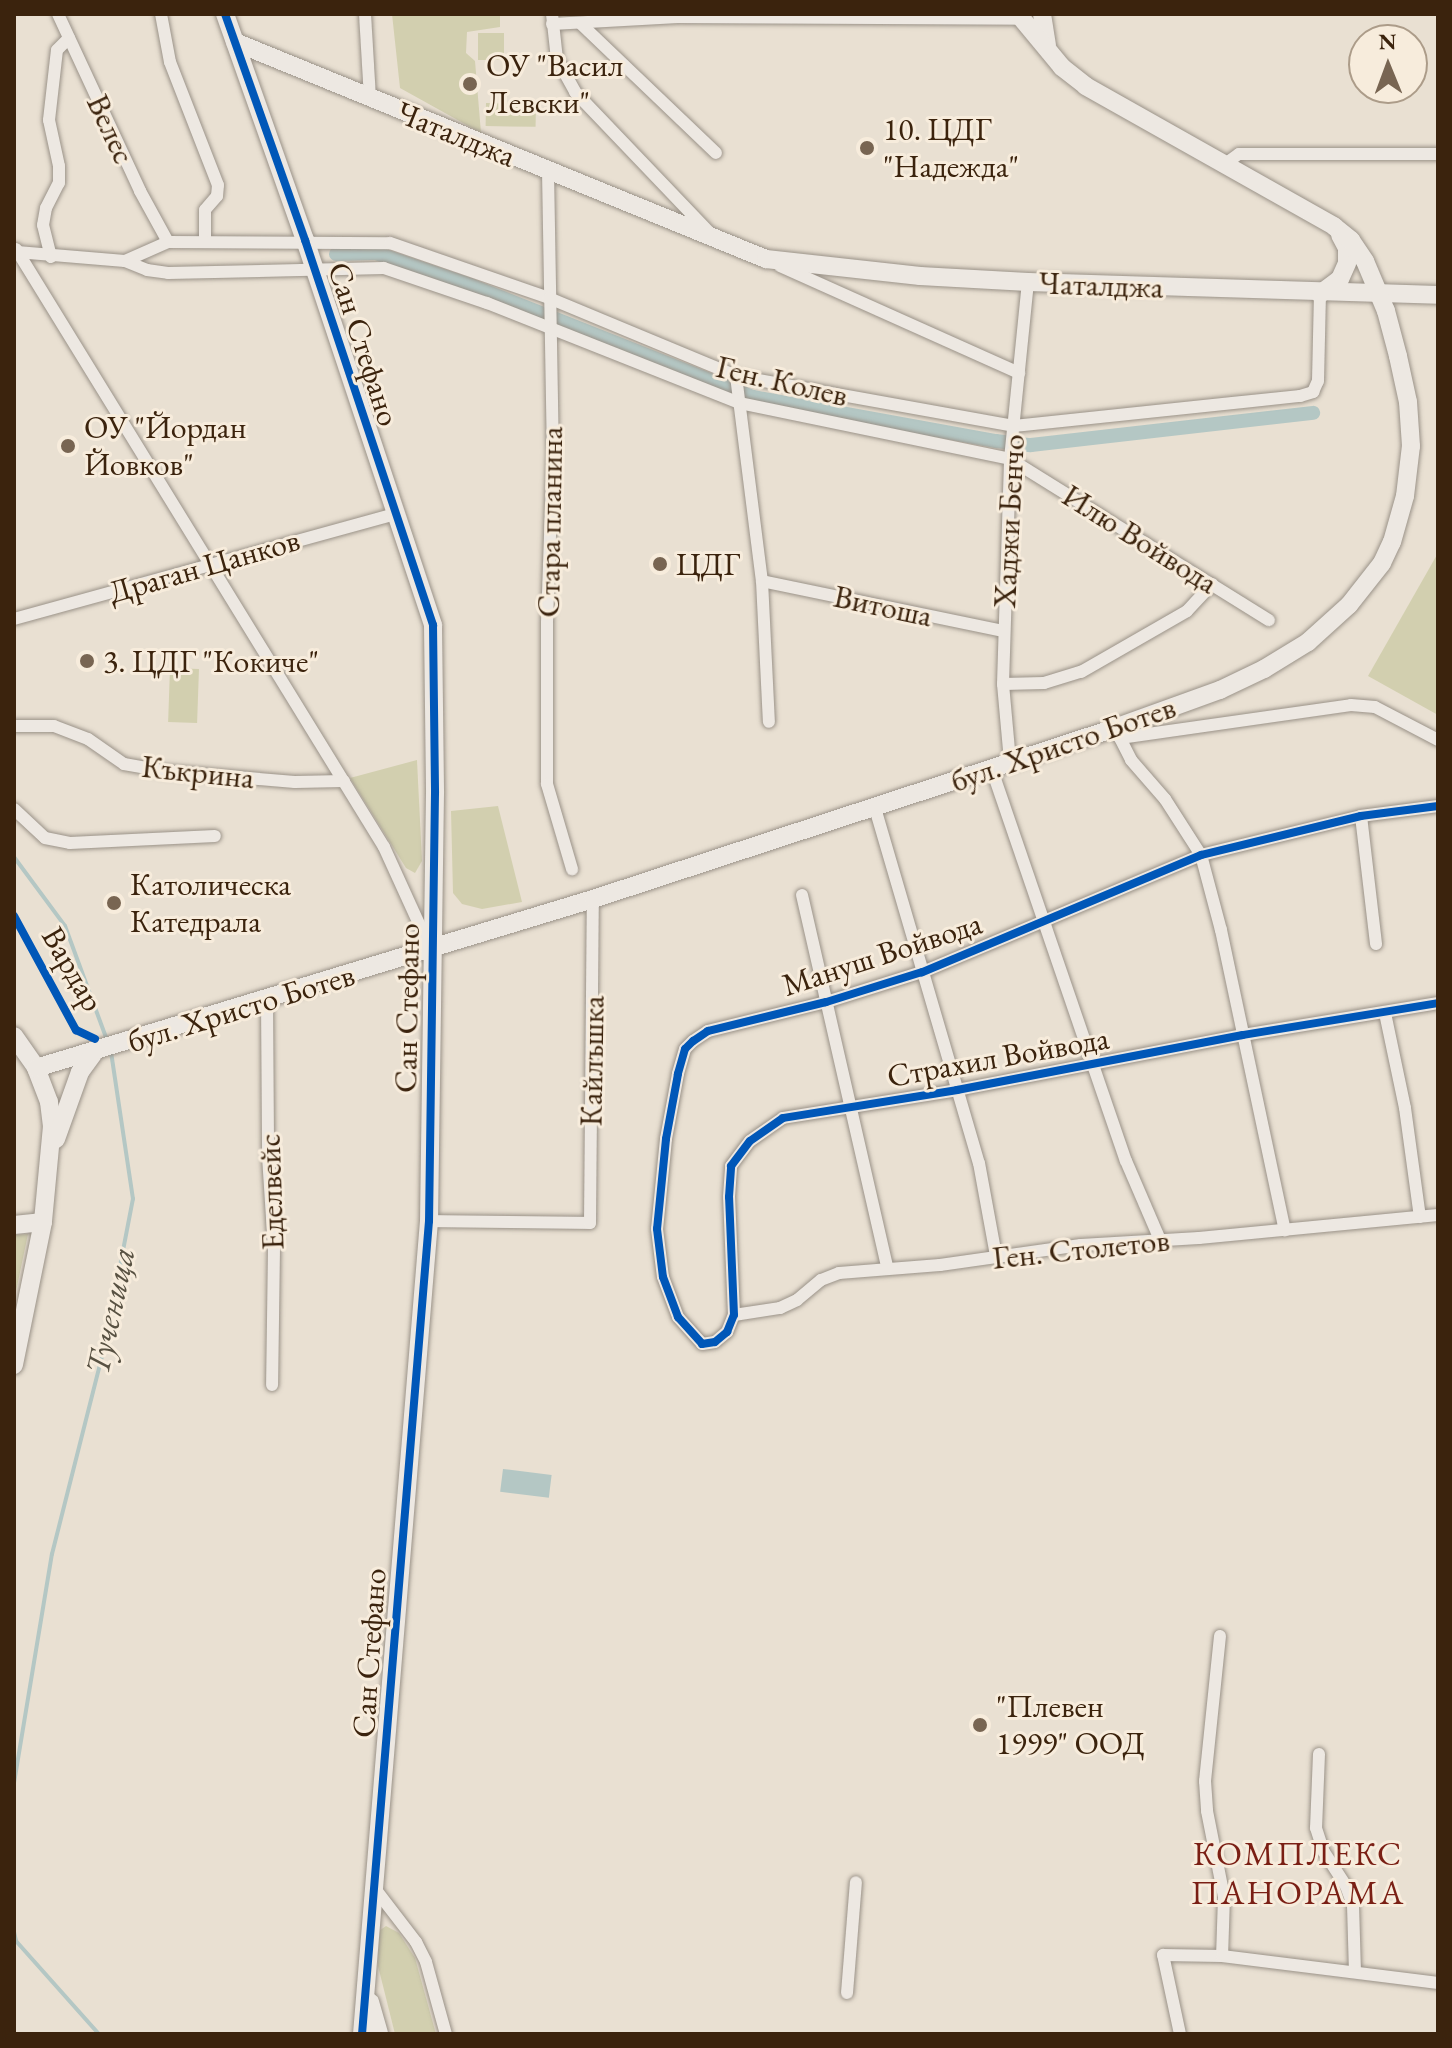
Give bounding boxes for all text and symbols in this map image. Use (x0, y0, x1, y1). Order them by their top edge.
north arrow (1348, 24, 1428, 104)
text: N (1378, 27, 1397, 56)
place label: ОУ "Васил Левски" (486, 47, 623, 122)
marker: ОУ "Васил Левски" (461, 75, 479, 93)
street label: Велес (78, 88, 144, 170)
street label: Чаталджа (391, 93, 521, 175)
place label: 10. ЦДГ "Надежда" (883, 111, 1019, 186)
marker: 10. ЦДГ "Надежда" (858, 139, 876, 157)
street label: Сан Стефано (319, 257, 409, 431)
street label: Чаталджа (1038, 264, 1164, 306)
street label: Ген. Колев (713, 347, 851, 415)
place label: ОУ "Йордан Йовков" (84, 409, 246, 484)
street label: Стара планина (529, 426, 571, 618)
street label: Хаджи Бенчо (985, 433, 1033, 609)
marker: ОУ "Йордан Йовков" (59, 437, 77, 455)
street label: Илю Войвода (1055, 476, 1225, 602)
street label: Драган Цанков (104, 520, 304, 612)
place label: ЦДГ (676, 545, 740, 583)
marker: ЦДГ (651, 555, 669, 573)
street label: Витоша (830, 577, 936, 635)
place label: 3. ЦДГ "Кокиче" (103, 642, 319, 680)
marker: 3. ЦДГ "Кокиче" (78, 652, 96, 670)
street label: бул. Христо Ботев (946, 688, 1180, 800)
street label: Къкрина (140, 747, 256, 797)
place label: Католическа Катедрала (130, 866, 291, 941)
marker: Католическа Катедрала (105, 894, 123, 912)
street label: Мануш Войвода (777, 904, 987, 1004)
street label: Вардар (34, 920, 112, 1018)
street label: Сан Стефано (386, 923, 428, 1093)
street label: бул. Христо Ботев (123, 955, 359, 1061)
street label: Кайлъшка (572, 995, 612, 1127)
street label: Страхил Войвода (884, 1019, 1112, 1095)
street label: Еделвейс (250, 1133, 292, 1251)
street label: Ген. Столетов (991, 1221, 1171, 1277)
water label: Тученица (77, 1244, 143, 1378)
street label: Сан Стефано (344, 1567, 394, 1739)
place label: "Плевен 1999" ООД (996, 1688, 1145, 1763)
marker: "Плевен 1999" ООД (971, 1716, 989, 1734)
district label: КОМПЛЕКС ПАНОРАМА (1191, 1833, 1405, 1912)

